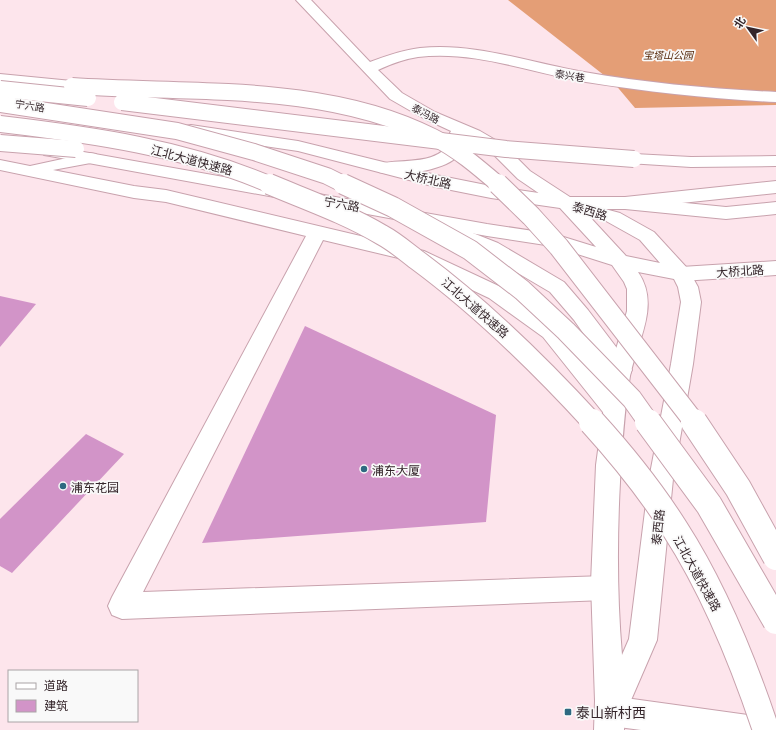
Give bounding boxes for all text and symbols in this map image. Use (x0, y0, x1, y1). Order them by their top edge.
north arrow (728, 8, 768, 48)
text: 北 (729, 13, 748, 31)
park label: 宝塔山公园 (643, 47, 695, 62)
street label: 泰兴巷 (554, 65, 586, 85)
street label: 宁六路 (14, 95, 46, 115)
street label: 泰冯路 (409, 99, 443, 127)
street label: 江北大道快速路 (149, 140, 235, 178)
street label: 大桥北路 (403, 164, 453, 192)
street label: 宁六路 (323, 192, 361, 214)
street label: 泰西路 (570, 197, 610, 223)
street label: 大桥北路 (715, 260, 765, 280)
street label: 江北大道快速路 (439, 273, 513, 341)
place label: 浦东大厦 (372, 461, 420, 478)
marker: 浦东大厦 (359, 464, 369, 474)
place label: 浦东花园 (71, 478, 119, 495)
marker: 浦东花园 (58, 481, 68, 491)
street label: 泰西路 (647, 508, 667, 546)
street label: 江北大道快速路 (670, 532, 726, 614)
legend (8, 670, 138, 722)
text: 道路 (44, 676, 68, 693)
text: 建筑 (44, 696, 68, 713)
place label: 泰山新村西 (576, 702, 646, 722)
marker: 泰山新村西 (563, 707, 573, 717)

